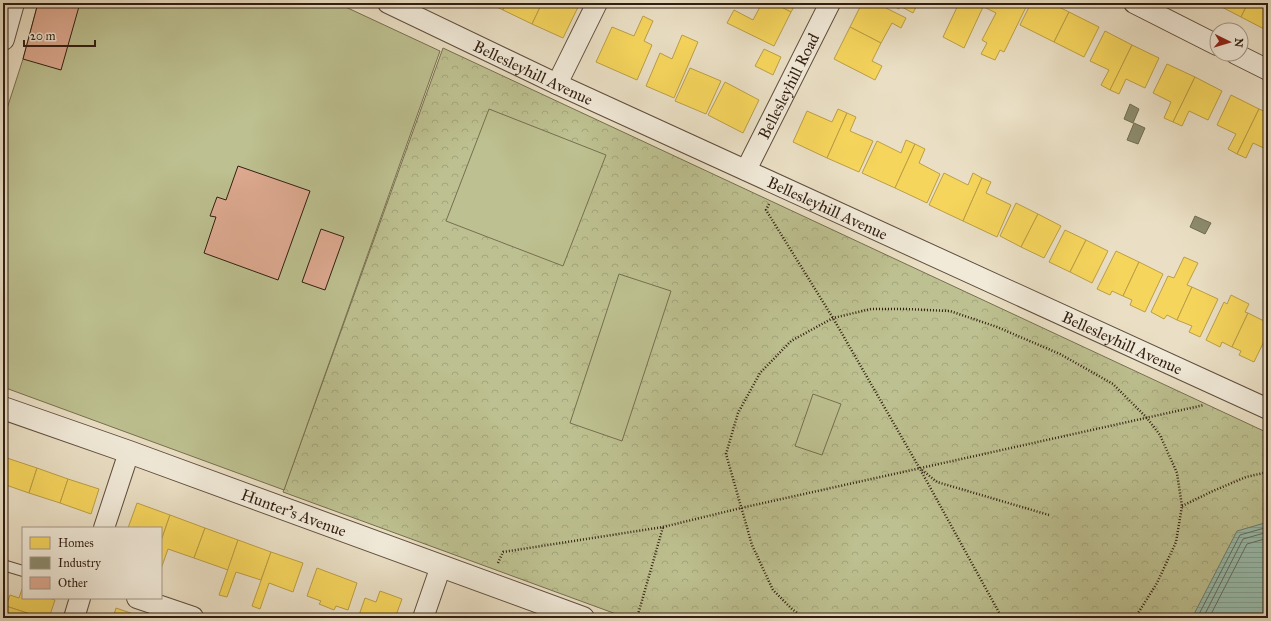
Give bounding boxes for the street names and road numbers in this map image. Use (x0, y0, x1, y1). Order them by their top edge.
street label: Bellesleyhill Road (754, 30, 823, 142)
street label: Bellesleyhill Avenue (470, 36, 596, 109)
street label: Bellesleyhill Avenue (764, 172, 891, 244)
street label: Bellesleyhill Avenue (1059, 307, 1186, 379)
street label: Hunter's Avenue (239, 485, 349, 541)

